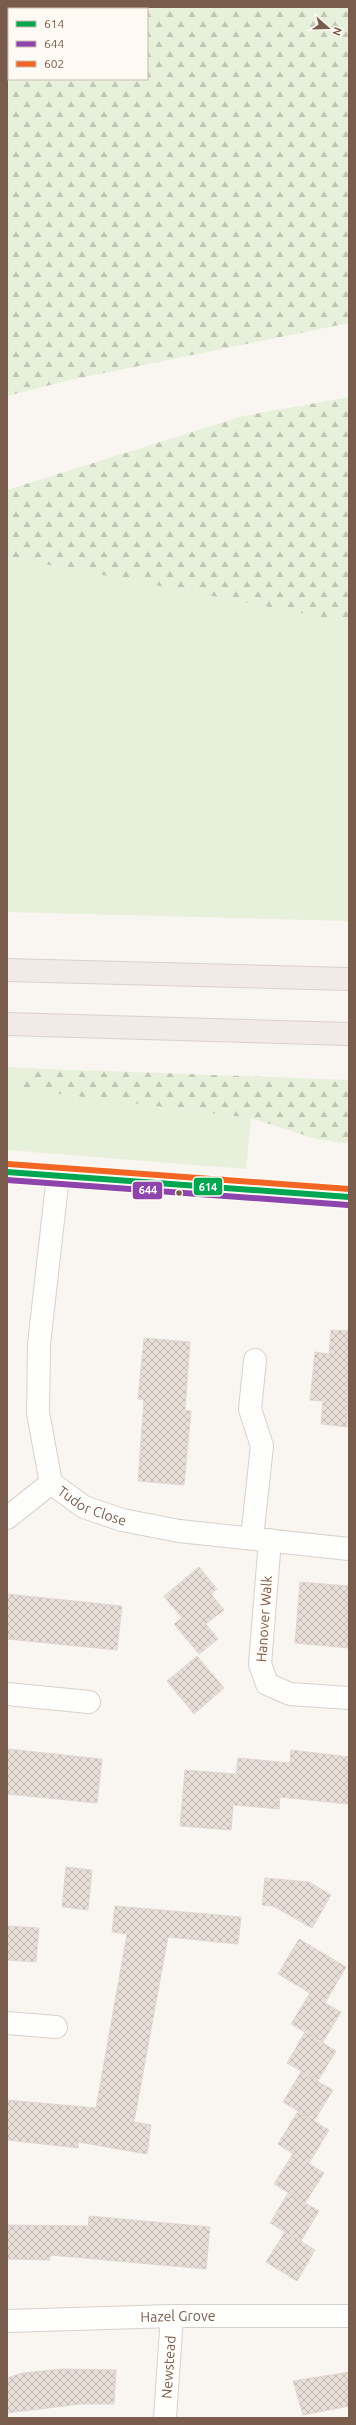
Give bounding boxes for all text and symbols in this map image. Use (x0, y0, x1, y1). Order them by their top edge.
legend (8, 8, 148, 80)
north arrow (308, 8, 348, 48)
text: 614 (44, 17, 65, 30)
text: N (330, 26, 344, 37)
text: 644 (44, 37, 65, 50)
text: 602 (44, 57, 64, 70)
line badge: 614 (193, 1177, 223, 1196)
line badge: 644 (132, 1181, 163, 1200)
text: 614 (199, 1181, 217, 1193)
text: 644 (139, 1184, 157, 1196)
unlabelled marker (174, 1188, 184, 1198)
street label: Tudor Close (55, 1483, 128, 1529)
street label: Hanover Walk (253, 1575, 275, 1663)
street label: Hazel Grove (140, 2308, 216, 2325)
street label: Newstead (158, 2335, 179, 2399)

